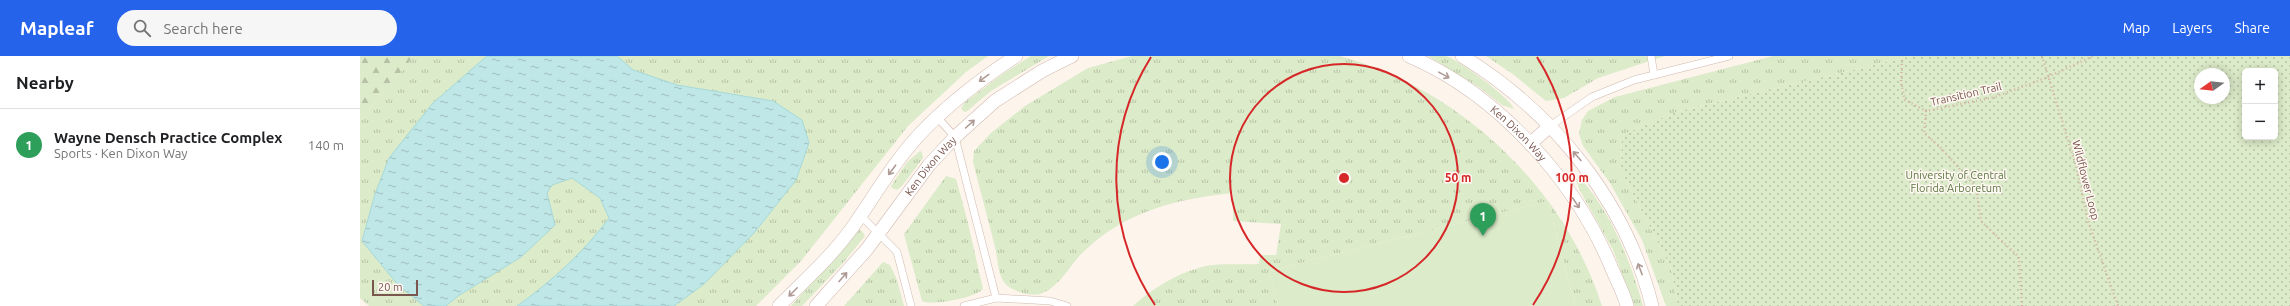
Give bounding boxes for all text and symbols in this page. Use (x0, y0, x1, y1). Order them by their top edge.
search box (117, 10, 397, 46)
text: Mapleaf (20, 17, 93, 39)
icon: search (131, 17, 153, 39)
text: Search here (163, 20, 243, 37)
text: Map (2123, 20, 2150, 36)
text: Layers (2172, 20, 2212, 36)
text: Share (2234, 20, 2270, 36)
north arrow (2194, 68, 2230, 104)
map controls (2242, 68, 2278, 140)
button: + (2242, 68, 2278, 104)
one-way arrow (1438, 71, 1450, 79)
text: Nearby (16, 73, 74, 92)
one-way arrow (978, 74, 989, 82)
street label: Transition Trail (1929, 80, 2003, 108)
street label: Ken Dixon Way (1488, 103, 1549, 164)
button: − (2242, 104, 2278, 140)
one-way arrow (965, 119, 975, 128)
text: Wayne Densch Practice Complex (54, 129, 282, 146)
street label: Ken Dixon Way (902, 133, 959, 198)
text: 1 (25, 138, 33, 152)
text: 140 m (308, 138, 344, 152)
street label: Wildflower Loop (2070, 139, 2102, 221)
text: Sports · Ken Dixon Way (54, 146, 188, 160)
one-way arrow (1572, 151, 1581, 162)
your location (1152, 152, 1172, 172)
one-way arrow (888, 164, 897, 175)
park label: University of Central Florida Arboretum (1906, 169, 2007, 194)
centre of rings (1337, 171, 1351, 185)
text: 50 m (1445, 171, 1471, 184)
text: 100 m (1555, 171, 1589, 184)
one-way arrow (1572, 197, 1580, 208)
pin: 1 (1470, 203, 1496, 236)
one-way arrow (1636, 264, 1644, 276)
one-way arrow (838, 272, 847, 283)
scale bar (372, 278, 418, 297)
text: 20 m (378, 281, 402, 293)
one-way arrow (788, 287, 798, 297)

